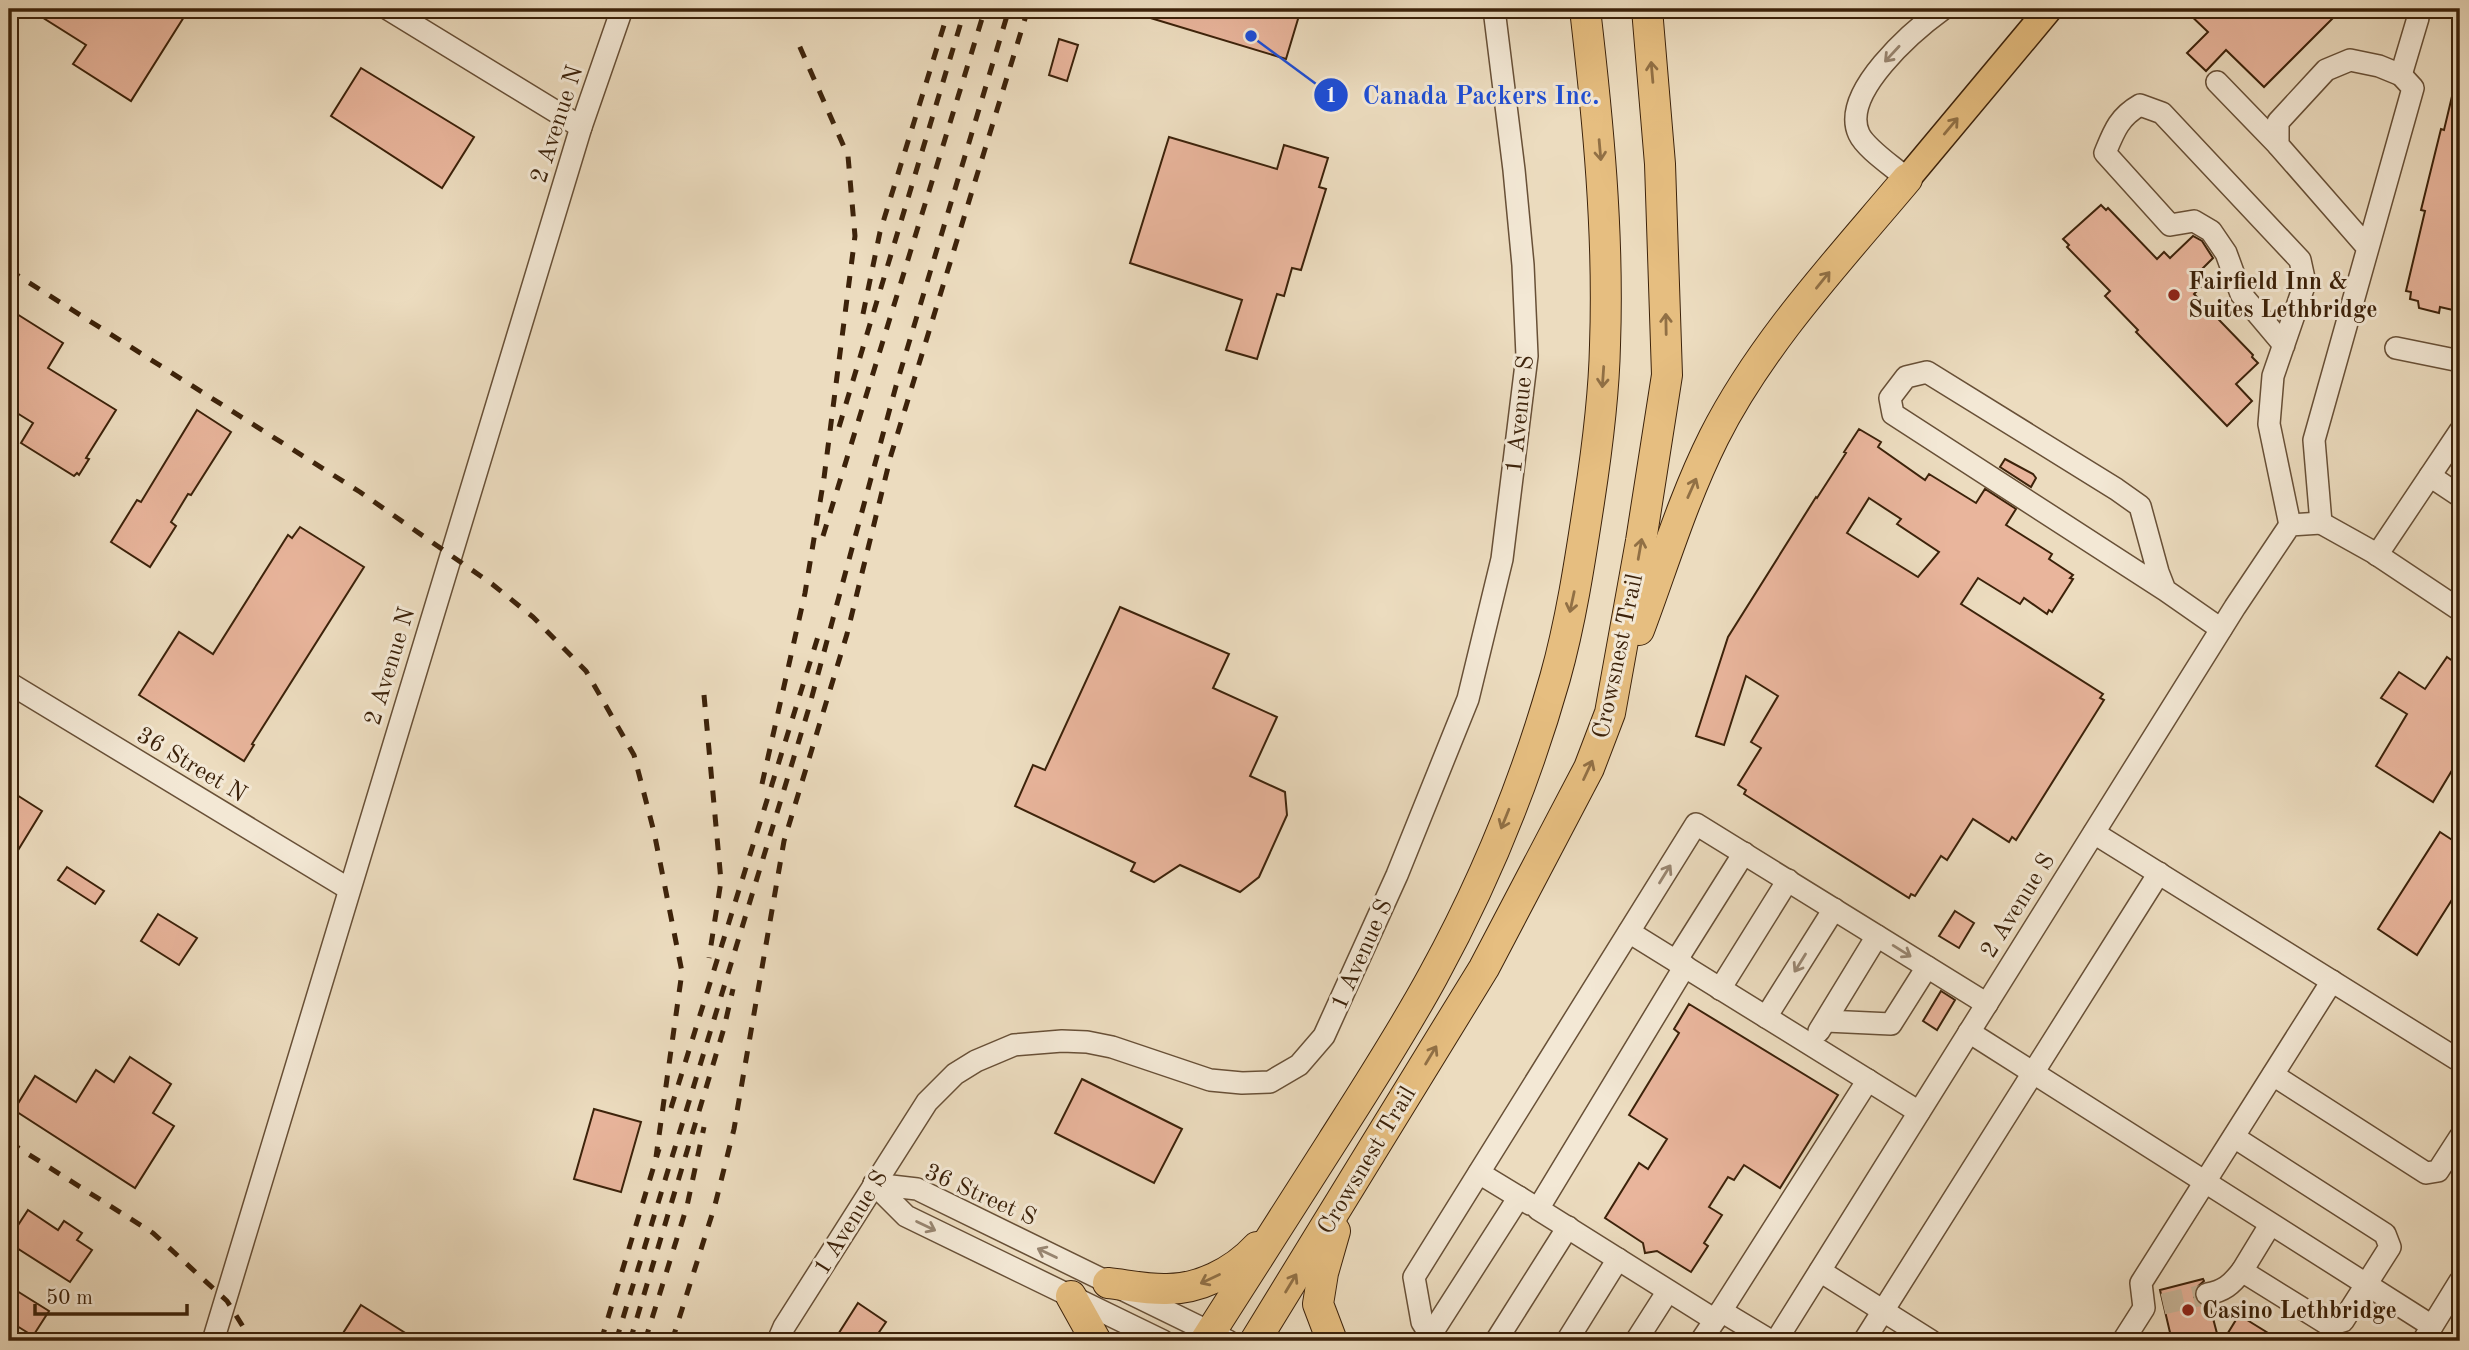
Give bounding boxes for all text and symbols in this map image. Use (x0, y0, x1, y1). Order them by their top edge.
one-way arrow (1884, 45, 1901, 62)
one-way arrow (1645, 62, 1658, 84)
street label: 2 Avenue N (528, 63, 588, 186)
callout: Canada Packers Inc. (1313, 71, 1613, 118)
text: Canada Packers Inc. (1363, 84, 1599, 110)
text: 1 (1325, 86, 1337, 107)
one-way arrow (1943, 118, 1959, 136)
one-way arrow (1593, 138, 1606, 161)
place label: Fairfield Inn & Suites Lethbridge (2188, 271, 2378, 323)
one-way arrow (1815, 272, 1830, 290)
marker: Fairfield Inn & Suites Lethbridge (2166, 287, 2182, 303)
one-way arrow (1659, 313, 1673, 336)
street label: 1 Avenue S (1503, 354, 1539, 474)
one-way arrow (1596, 365, 1609, 388)
one-way arrow (1686, 477, 1699, 499)
one-way arrow (1633, 538, 1647, 561)
street label: Crowsnest Trail (1590, 572, 1648, 741)
one-way arrow (1564, 590, 1578, 613)
street label: 2 Avenue N (362, 605, 420, 728)
street label: 36 Street N (132, 724, 250, 808)
one-way arrow (1582, 760, 1595, 781)
one-way arrow (1498, 808, 1511, 830)
street label: 2 Avenue S (1977, 849, 2060, 963)
one-way arrow (1659, 864, 1673, 884)
street label: 1 Avenue S (1328, 896, 1398, 1014)
one-way arrow (1892, 945, 1912, 959)
one-way arrow (1792, 952, 1806, 972)
one-way arrow (1424, 1045, 1438, 1065)
street label: Crowsnest Trail (1314, 1083, 1421, 1239)
street label: 36 Street S (921, 1161, 1040, 1231)
street label: 1 Avenue S (810, 1166, 893, 1280)
one-way arrow (915, 1220, 936, 1234)
one-way arrow (1037, 1245, 1058, 1259)
scale bar (35, 1273, 187, 1317)
one-way arrow (1200, 1273, 1221, 1286)
one-way arrow (1284, 1273, 1298, 1293)
text: 50 m (46, 1288, 93, 1309)
place label: Casino Lethbridge (2202, 1300, 2397, 1324)
marker: Casino Lethbridge (2180, 1302, 2196, 1318)

